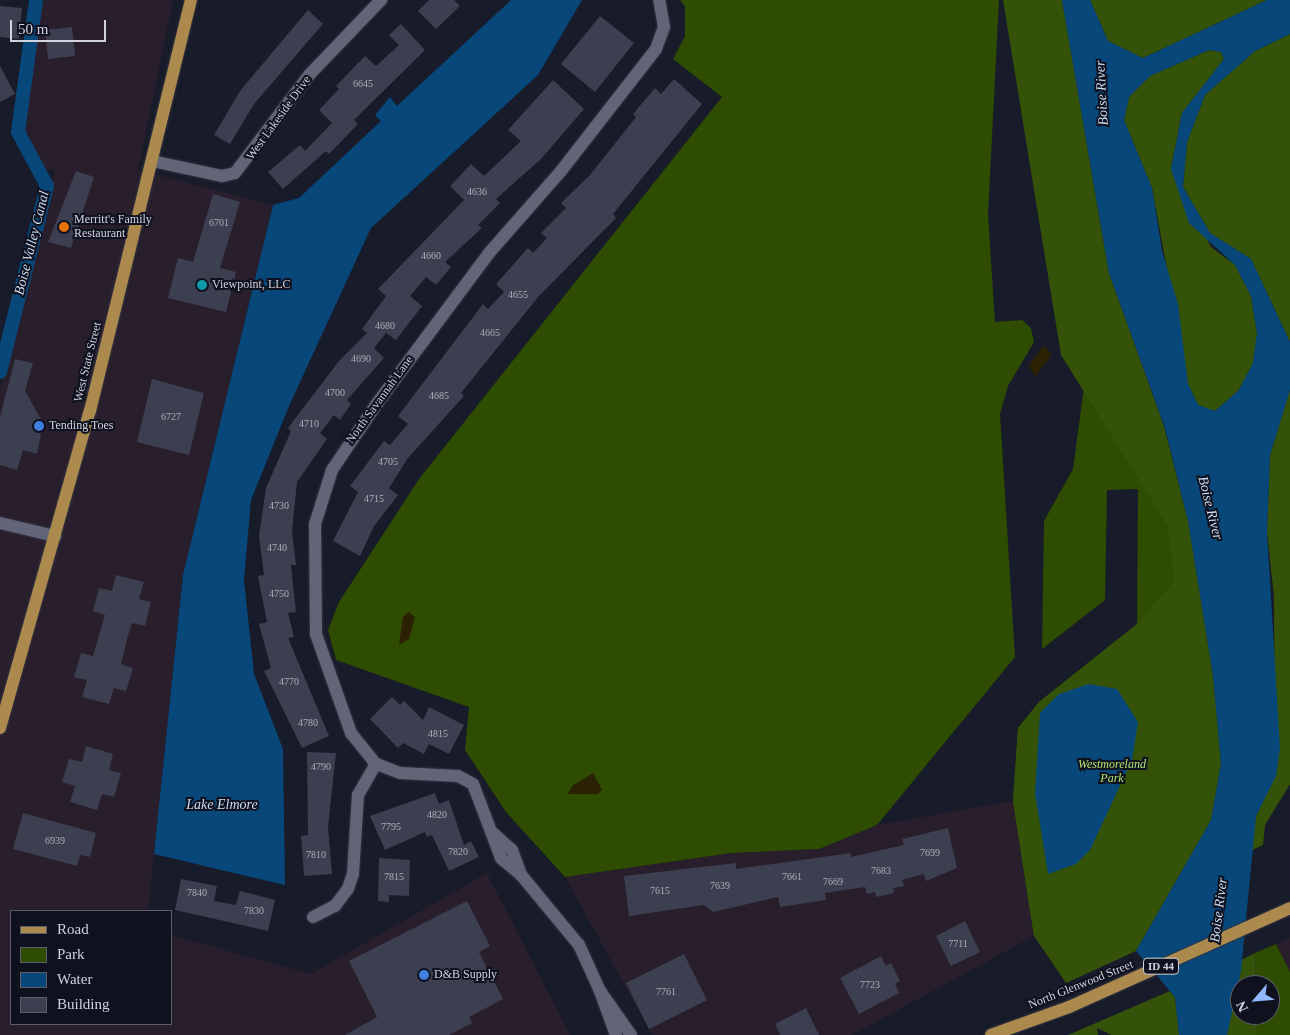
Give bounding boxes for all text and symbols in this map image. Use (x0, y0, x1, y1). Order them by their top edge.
scale bar (12, 10, 109, 42)
text: 50 m (18, 21, 48, 37)
water label: Boise River (1092, 60, 1112, 126)
street label: West Lakeside Drive (244, 73, 314, 163)
house number: 6645 (353, 78, 373, 90)
house number: 4636 (467, 186, 487, 198)
water label: Boise Valley Canal (11, 189, 53, 297)
place label: Merritt's Family Restaurant (74, 213, 152, 241)
house number: 6701 (209, 217, 229, 229)
marker: Merritt's Family Restaurant (58, 221, 70, 233)
house number: 4660 (421, 250, 441, 262)
place label: Viewpoint, LLC (212, 278, 291, 292)
marker: Viewpoint, LLC (196, 279, 208, 291)
house number: 4655 (508, 289, 528, 301)
house number: 4680 (375, 320, 395, 332)
street label: West State Street (71, 321, 105, 403)
house number: 4665 (480, 327, 500, 339)
street label: North Savannah Lane (343, 353, 417, 447)
house number: 4690 (351, 353, 371, 365)
house number: 4700 (325, 387, 345, 399)
house number: 4685 (429, 390, 449, 402)
house number: 6727 (161, 411, 181, 423)
house number: 4710 (299, 418, 319, 430)
place label: Tending Toes (49, 419, 114, 433)
marker: Tending Toes (33, 420, 45, 432)
house number: 4705 (378, 456, 398, 468)
water label: Boise River (1194, 474, 1226, 542)
house number: 4715 (364, 493, 384, 505)
house number: 4730 (269, 500, 289, 512)
house number: 4740 (267, 542, 287, 554)
house number: 4750 (269, 588, 289, 600)
house number: 4770 (279, 676, 299, 688)
house number: 4780 (298, 717, 318, 729)
house number: 4815 (428, 728, 448, 740)
park label: Westmoreland Park (1078, 758, 1146, 786)
house number: 4790 (311, 761, 331, 773)
water label: Lake Elmore (186, 797, 258, 813)
house number: 4820 (427, 809, 447, 821)
house number: 7795 (381, 821, 401, 833)
house number: 6939 (45, 835, 65, 847)
house number: 7820 (448, 846, 468, 858)
house number: 7699 (920, 847, 940, 859)
house number: 7810 (306, 849, 326, 861)
house number: 7683 (871, 865, 891, 877)
house number: 7815 (384, 871, 404, 883)
house number: 7661 (782, 871, 802, 883)
house number: 7669 (823, 876, 843, 888)
water label: Boise River (1207, 877, 1231, 943)
house number: 7639 (710, 880, 730, 892)
house number: 7615 (650, 885, 670, 897)
house number: 7840 (187, 887, 207, 899)
house number: 7830 (244, 905, 264, 917)
legend (10, 910, 172, 1025)
text: Road (57, 921, 89, 937)
house number: 7711 (948, 938, 968, 950)
text: Park (57, 946, 85, 962)
street label: North Glenwood Street (1026, 957, 1136, 1013)
road number: ID 44 (1142, 958, 1180, 974)
place label: D&B Supply (434, 968, 497, 982)
marker: D&B Supply (418, 969, 430, 981)
text: Water (57, 971, 92, 987)
north arrow (1230, 975, 1280, 1025)
house number: 7723 (860, 979, 880, 991)
house number: 7761 (656, 986, 676, 998)
text: Building (57, 996, 110, 1012)
text: N (1233, 999, 1251, 1014)

